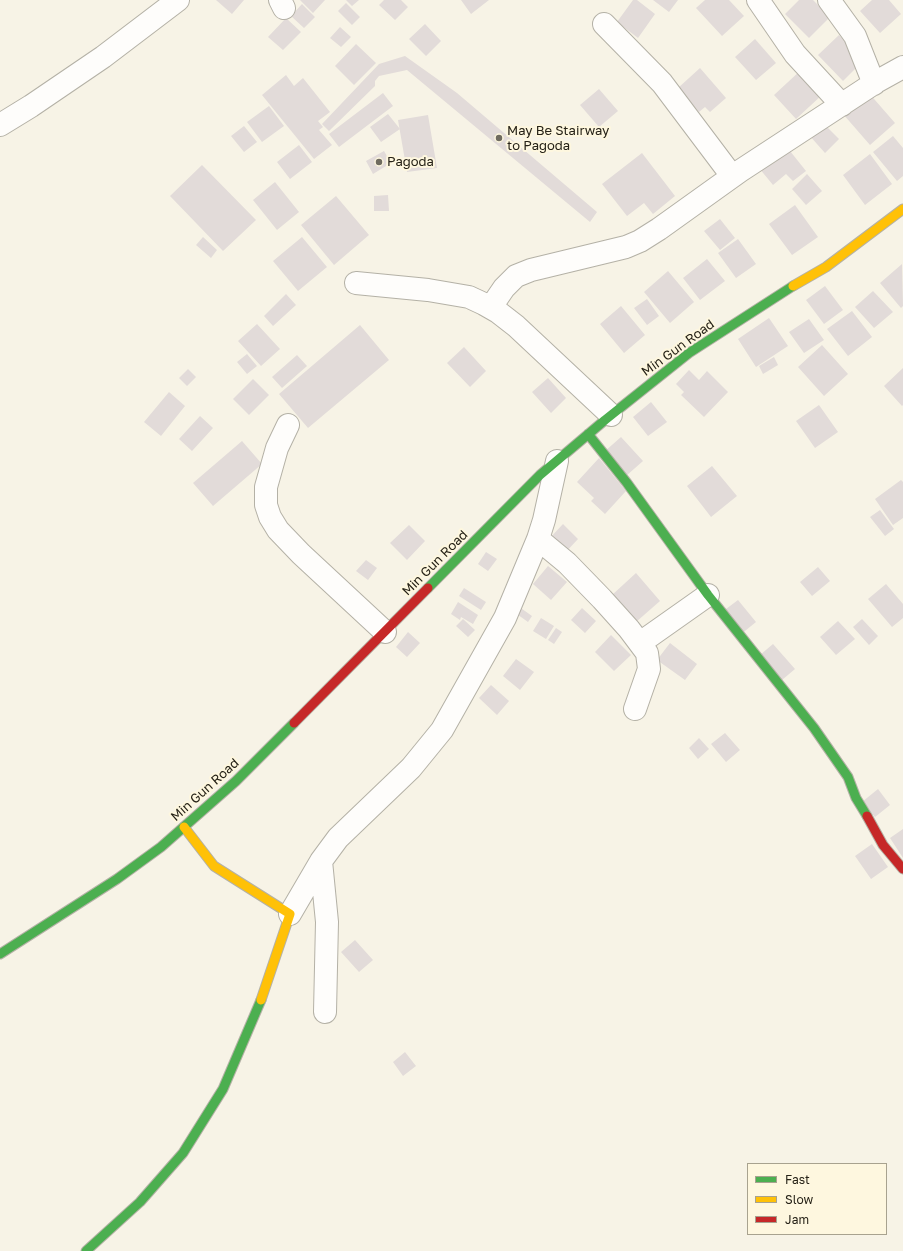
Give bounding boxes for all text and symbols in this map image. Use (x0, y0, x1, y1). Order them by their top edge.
place label: May Be Stairway to Pagoda (507, 123, 609, 154)
marker: May Be Stairway to Pagoda (494, 133, 504, 143)
place label: Pagoda (387, 154, 434, 170)
marker: Pagoda (374, 157, 384, 167)
street label: Min Gun Road (639, 316, 717, 380)
street label: Min Gun Road (399, 527, 471, 599)
street label: Min Gun Road (168, 755, 242, 825)
legend (747, 1163, 887, 1235)
text: Fast (785, 1172, 810, 1187)
text: Slow (785, 1192, 813, 1207)
text: Jam (785, 1212, 809, 1227)

